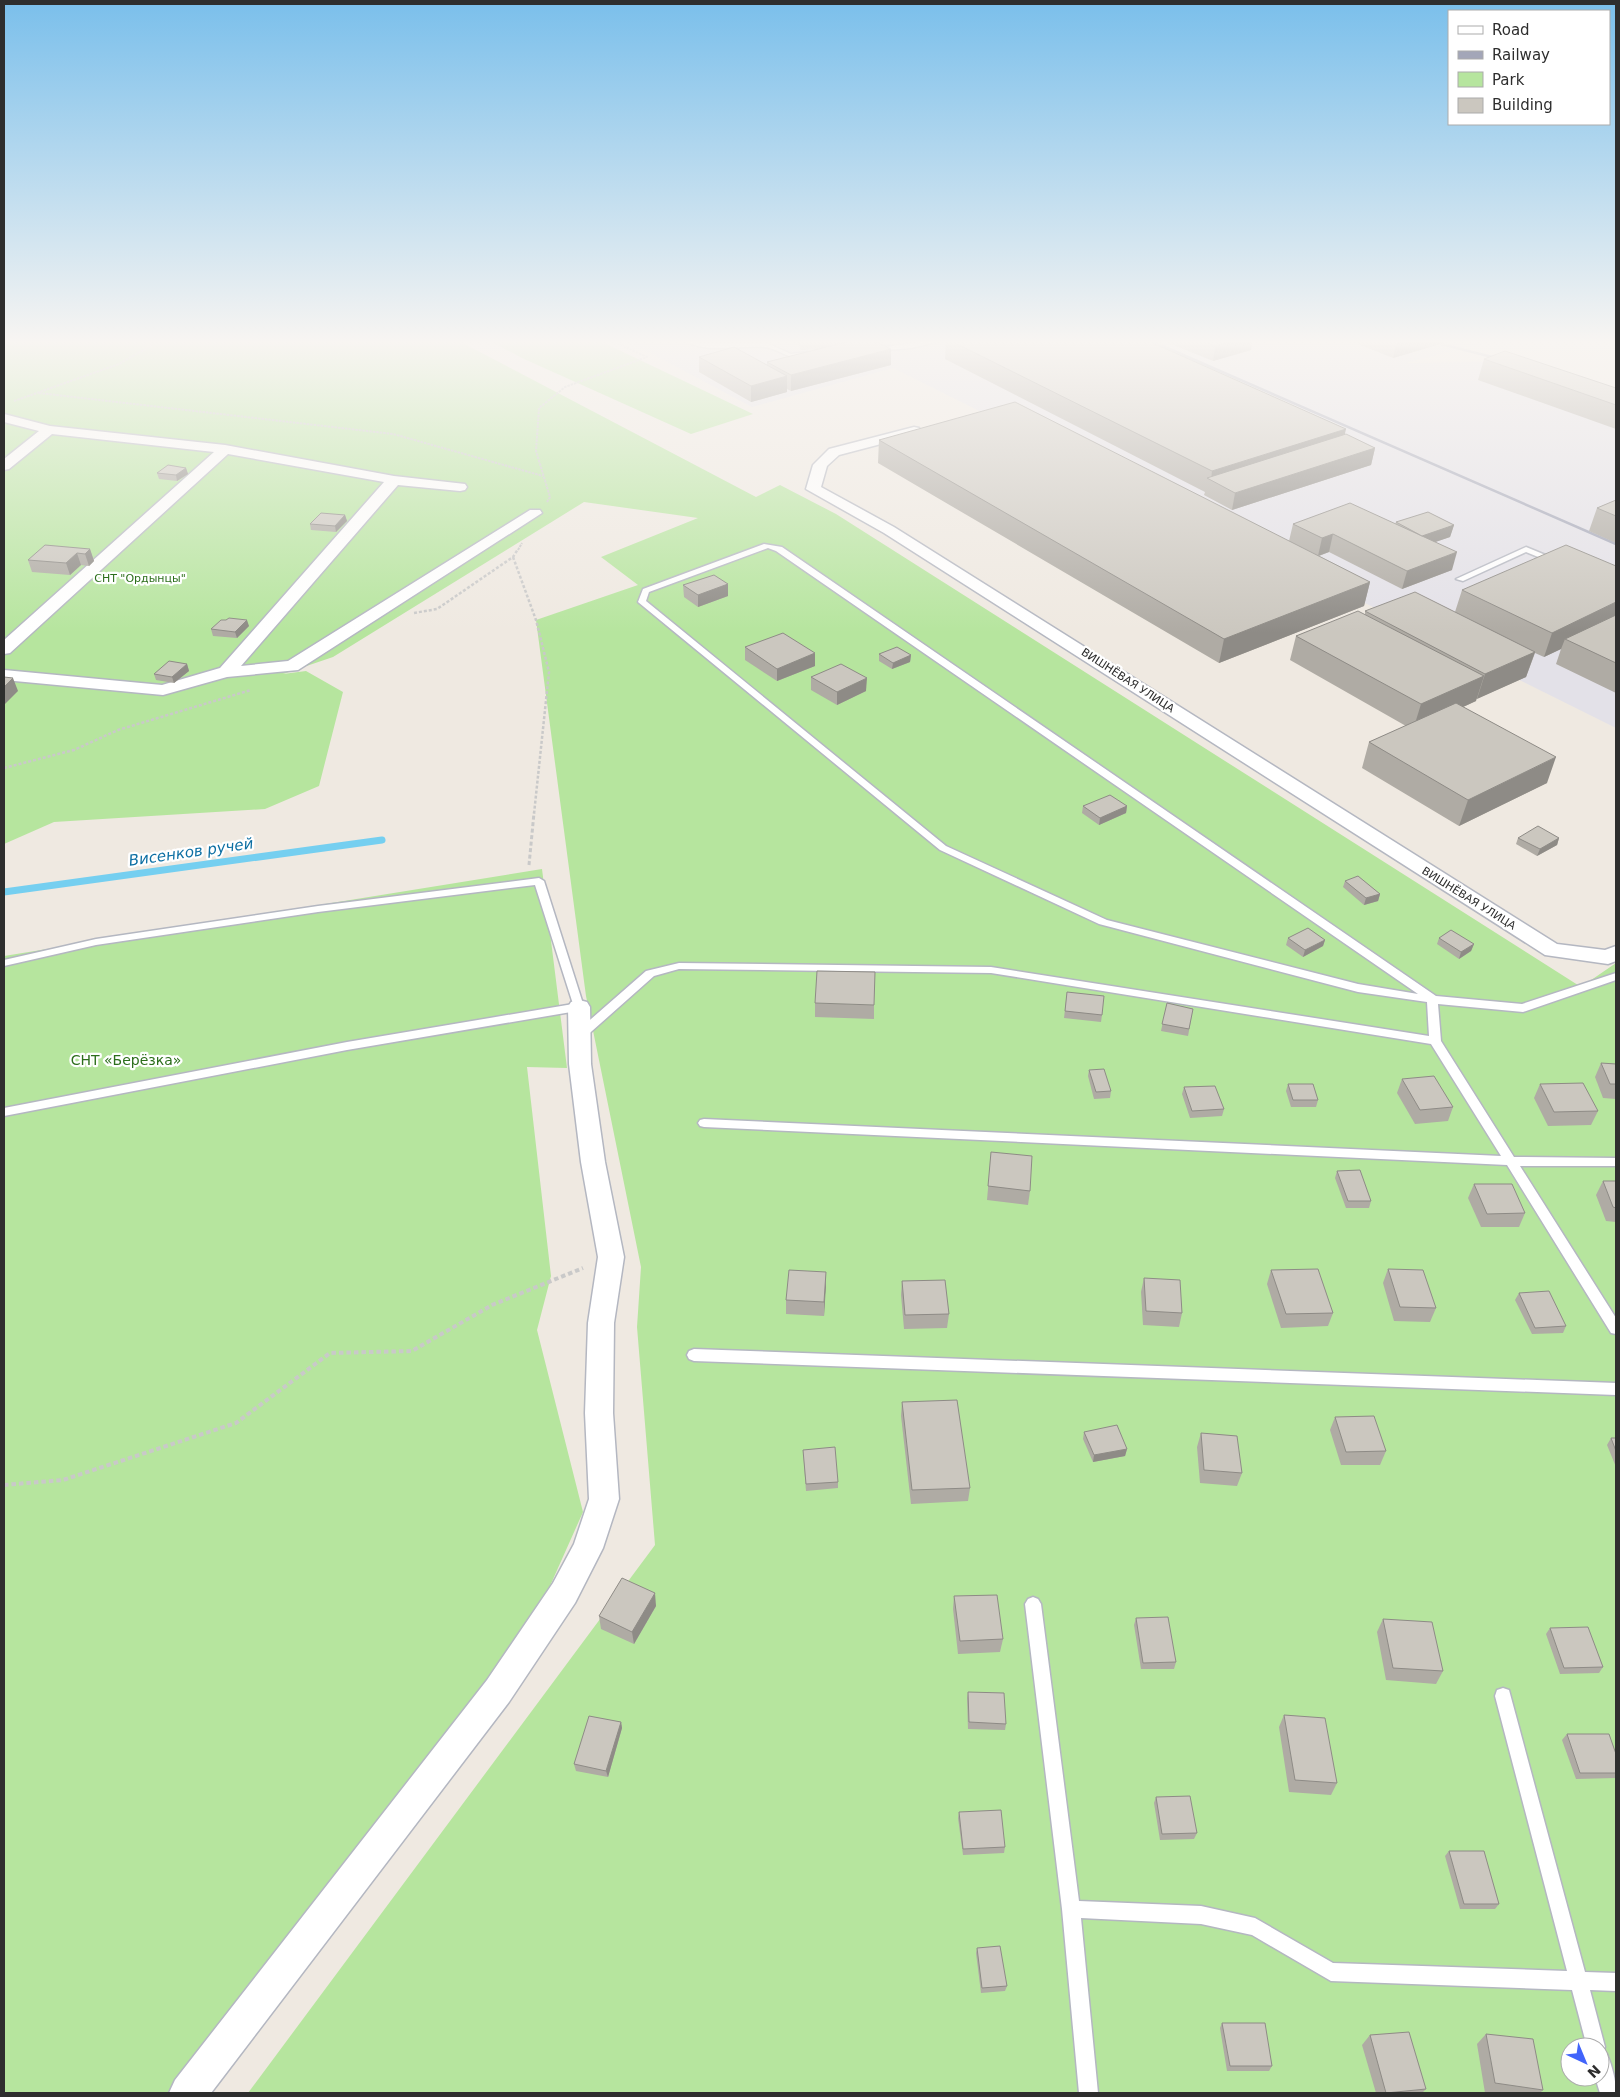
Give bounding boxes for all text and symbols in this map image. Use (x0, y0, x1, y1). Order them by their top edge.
legend (1448, 10, 1610, 125)
text: Road (1492, 21, 1530, 39)
text: Railway (1492, 46, 1550, 64)
text: Park (1492, 71, 1525, 89)
text: Building (1492, 96, 1553, 114)
park label: СНТ "Ордынцы" (94, 572, 186, 585)
street label: ВИШНЁВАЯ УЛИЦА (1079, 645, 1177, 716)
water label: Висенков ручей (128, 834, 255, 870)
street label: ВИШНЁВАЯ УЛИЦА (1419, 864, 1518, 933)
park label: СНТ «Берёзка» (71, 1052, 181, 1068)
north arrow (1560, 2037, 1610, 2087)
text: N (1584, 2062, 1604, 2081)

